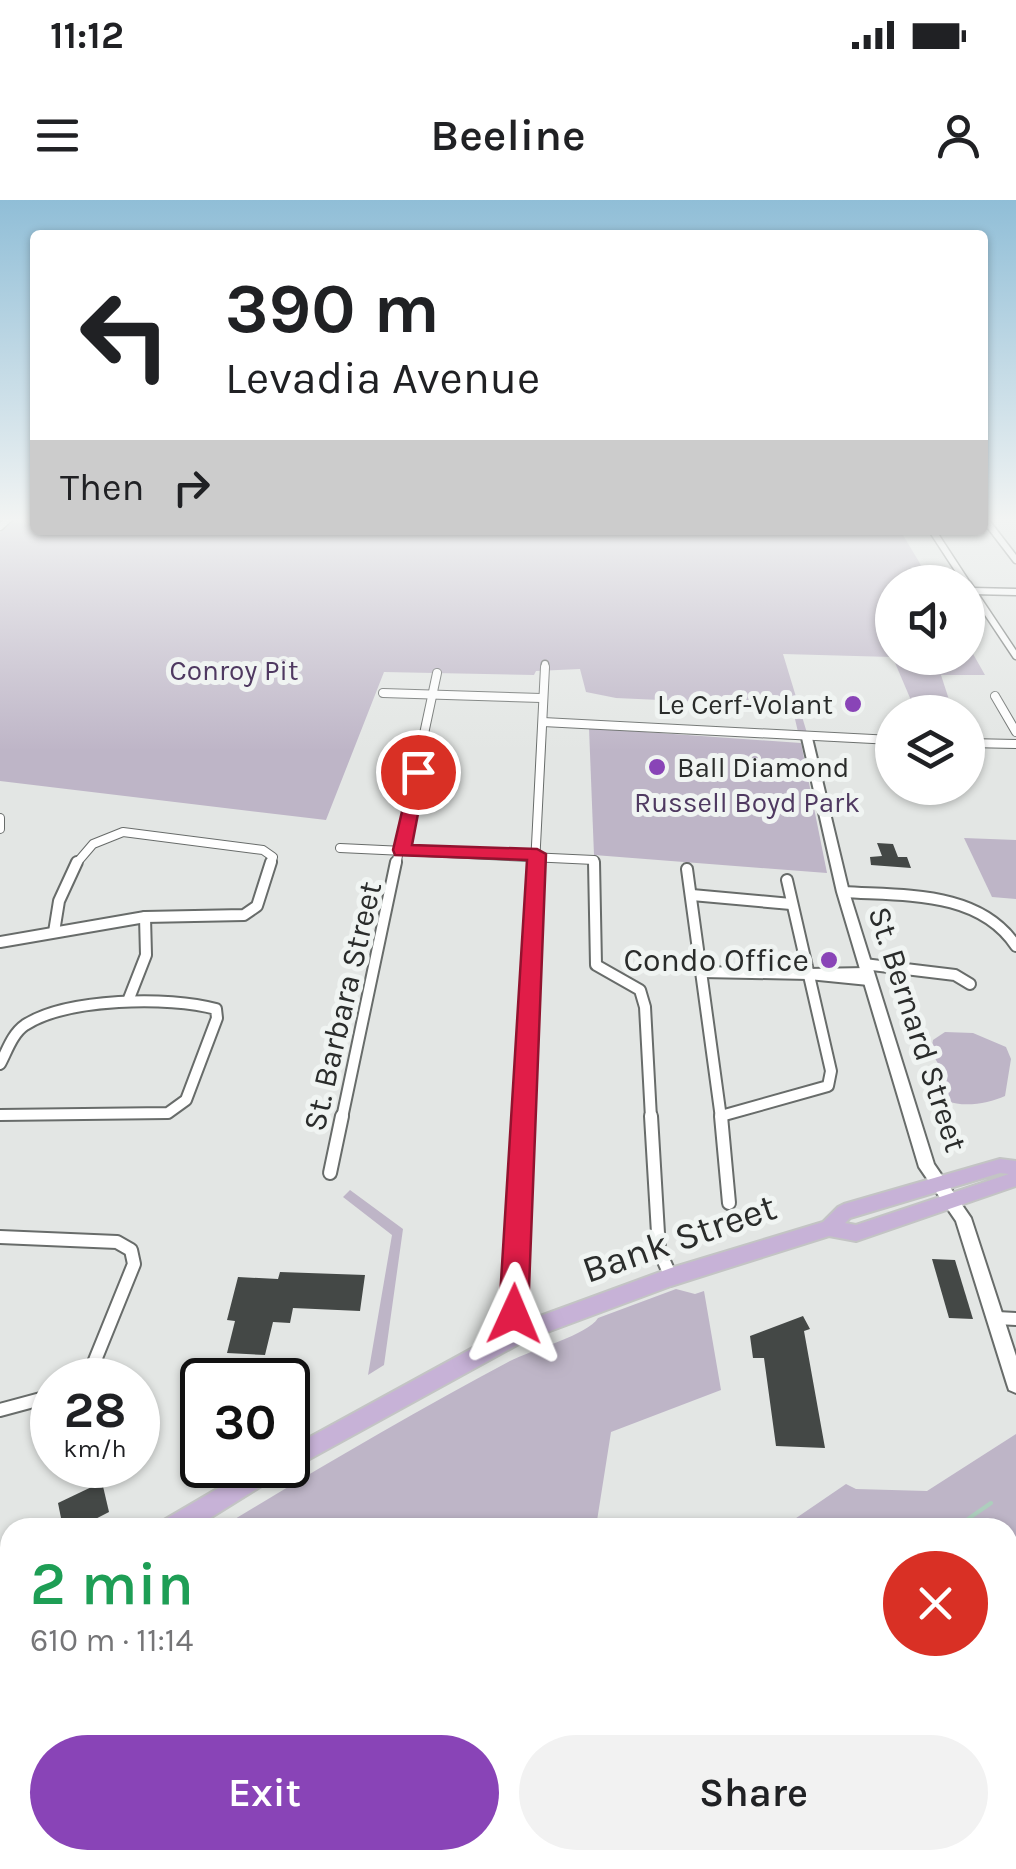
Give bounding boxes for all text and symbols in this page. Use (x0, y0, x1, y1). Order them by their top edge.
text: 11:12 (50, 13, 124, 58)
icon: menu (30, 108, 85, 163)
icon: person (931, 108, 986, 163)
text: Beeline (430, 109, 586, 161)
text: 390 m (225, 268, 440, 350)
icon: left (60, 270, 190, 400)
text: Levadia Avenue (225, 352, 540, 404)
icon: right (164, 460, 219, 515)
text: Then (60, 465, 144, 510)
map controls (875, 565, 985, 805)
button: sound (875, 565, 985, 675)
park label: Conroy Pit (170, 654, 298, 687)
place label: Le Cerf-Volant (657, 688, 833, 721)
marker: Le Cerf-Volant (842, 693, 864, 715)
button: layers (875, 695, 985, 805)
pin (376, 730, 461, 815)
icon: arrive (391, 745, 446, 800)
place label: Ball Diamond (677, 751, 849, 784)
marker: Ball Diamond (646, 756, 668, 778)
park label: Russell Boyd Park (634, 786, 860, 819)
street label: St. Barbara Street (296, 878, 389, 1134)
street label: St. Bernard Street (860, 902, 975, 1156)
place label: Condo Office (623, 942, 809, 979)
marker: Condo Office (818, 949, 840, 971)
street label: Bank Street (576, 1184, 782, 1293)
position arrow (462, 1262, 566, 1366)
speed limit sign: 30 (180, 1358, 310, 1488)
text: 28 (64, 1381, 126, 1440)
text: km/h (63, 1434, 127, 1463)
text: 2 min (30, 1549, 194, 1619)
button: close (883, 1551, 988, 1656)
text: 610 m · 11:14 (30, 1622, 193, 1659)
button: Exit (30, 1735, 499, 1850)
button: Share (519, 1735, 988, 1850)

